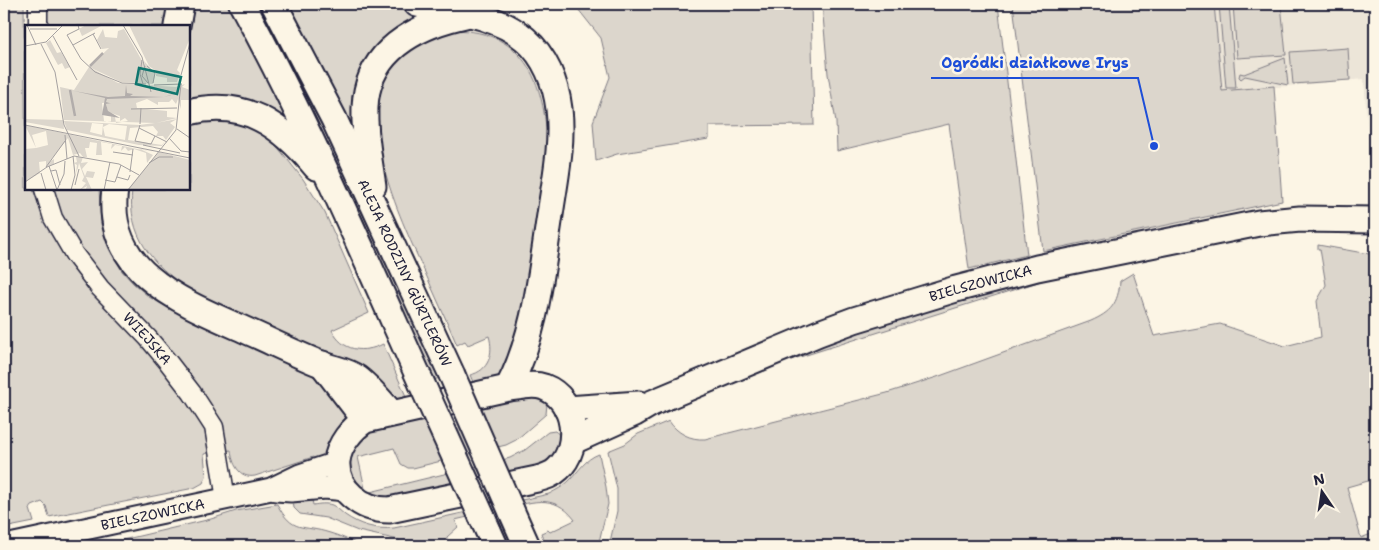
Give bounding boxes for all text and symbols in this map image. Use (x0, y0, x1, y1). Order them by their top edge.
inset map (25, 25, 190, 190)
callout: Ogródki działkowe Irys (931, 48, 1138, 78)
text: Ogródki działkowe Irys (941, 53, 1129, 73)
street label: ALEJA RODZINY GÜRTLERÓW (354, 176, 456, 369)
street label: BIELSZOWICKA (927, 261, 1034, 306)
street label: WIEJSKA (119, 308, 176, 368)
north arrow (1296, 468, 1346, 518)
text: N (1312, 469, 1327, 489)
street label: BIELSZOWICKA (99, 494, 206, 534)

